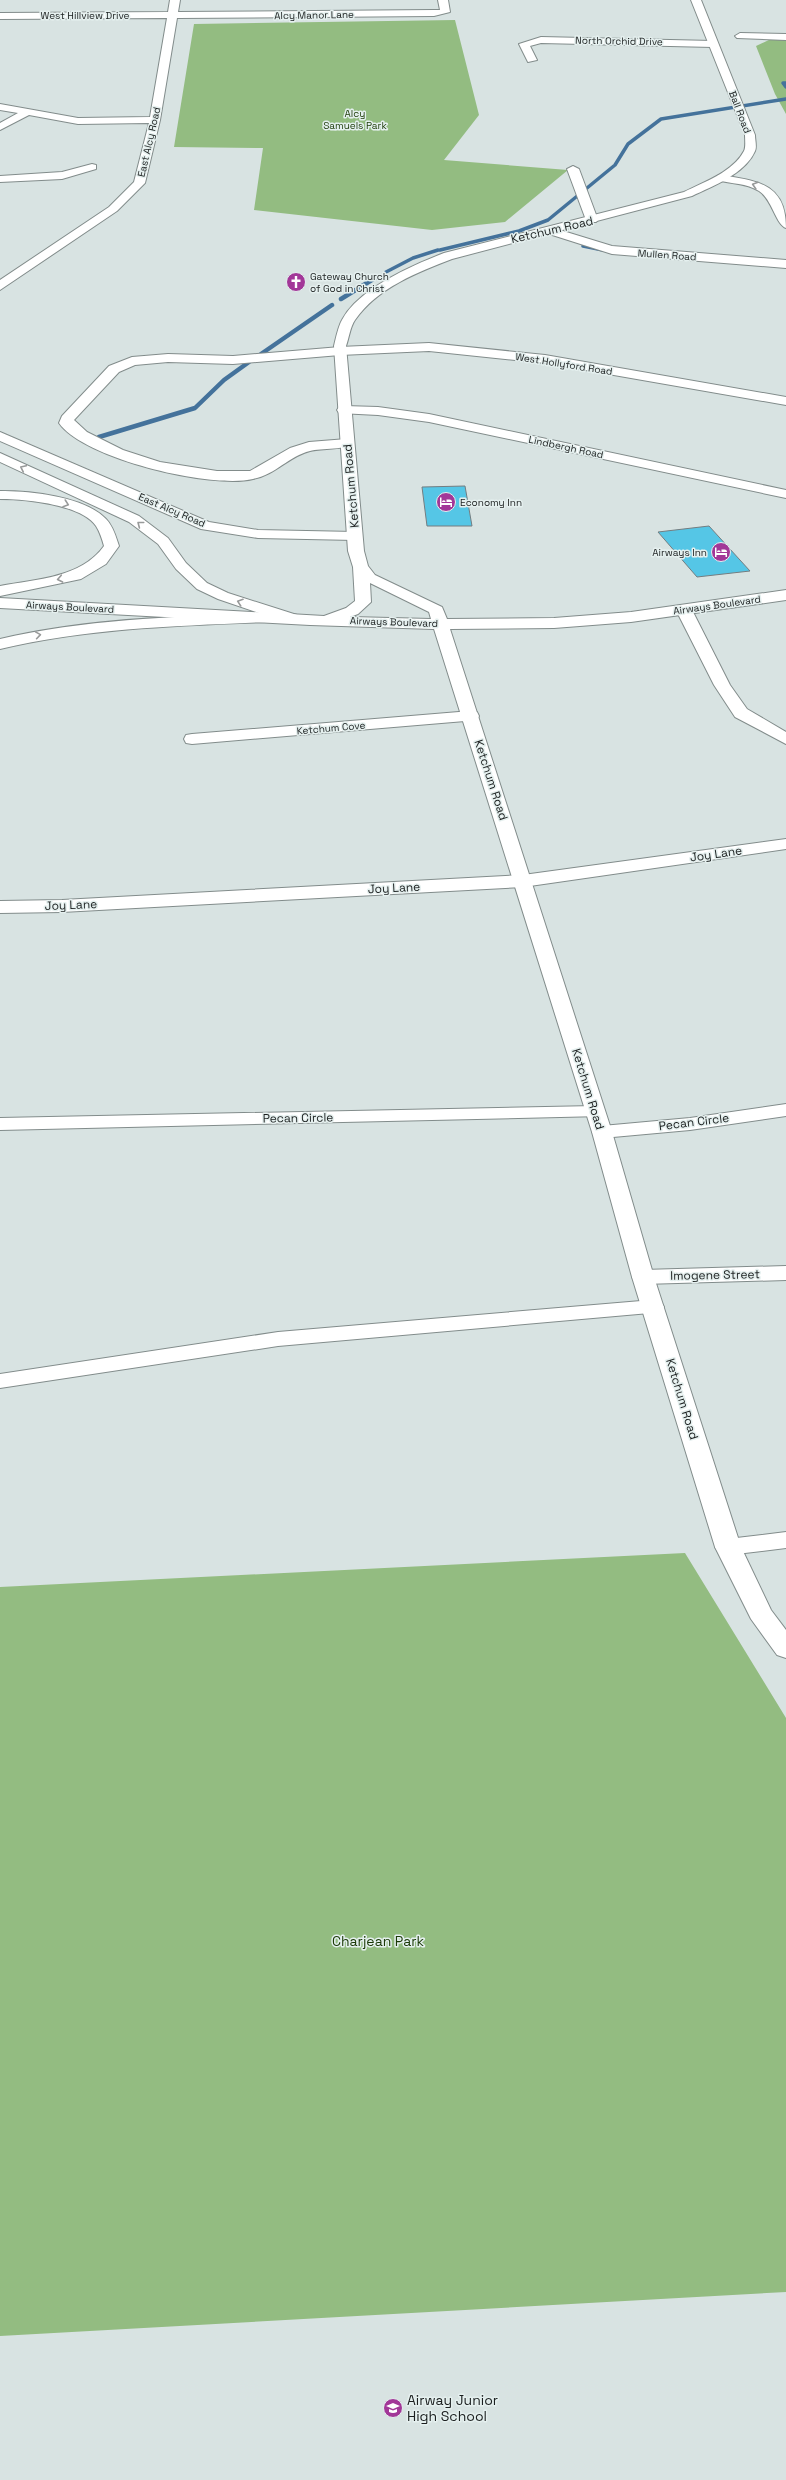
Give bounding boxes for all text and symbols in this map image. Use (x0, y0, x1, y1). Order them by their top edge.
street label: Alcy Manor Lane (274, 8, 354, 22)
street label: West Hillview Drive (41, 9, 130, 22)
street label: North Orchid Drive (575, 34, 663, 48)
street label: Ball Road (726, 89, 754, 135)
street label: East Alcy Road (135, 106, 163, 178)
park label: Alcy Samuels Park (323, 107, 387, 132)
one-way arrow (752, 181, 759, 190)
street label: Ketchum Road (509, 213, 595, 247)
street label: Mullen Road (637, 246, 697, 264)
place label: Gateway Church of God in Christ (310, 270, 389, 295)
church icon: Gateway Church of God in Christ (285, 271, 307, 293)
street label: West Hollyford Road (515, 350, 613, 378)
street label: Lindbergh Road (527, 433, 605, 461)
street label: Ketchum Road (339, 444, 363, 528)
one-way arrow (20, 465, 27, 473)
street label: East Alcy Road (137, 490, 207, 530)
hotel icon: Economy Inn (435, 491, 457, 513)
place label: Economy Inn (460, 496, 522, 509)
one-way arrow (62, 500, 69, 508)
one-way arrow (138, 521, 145, 528)
hotel icon: Airways Inn (710, 541, 732, 563)
place label: Airways Inn (652, 546, 707, 559)
one-way arrow (57, 574, 63, 583)
street label: Airways Boulevard (672, 592, 762, 618)
street label: Airways Boulevard (26, 598, 114, 616)
one-way arrow (237, 598, 244, 607)
street label: Airways Boulevard (350, 614, 438, 630)
one-way arrow (35, 631, 41, 640)
street label: Ketchum Cove (296, 719, 366, 737)
street label: Ketchum Road (470, 738, 512, 822)
street label: Joy Lane (689, 842, 743, 866)
street label: Joy Lane (367, 879, 421, 897)
street label: Joy Lane (44, 896, 98, 914)
street label: Ketchum Road (568, 1047, 608, 1131)
street label: Pecan Circle (262, 1109, 334, 1127)
street label: Pecan Circle (658, 1110, 730, 1134)
street label: Imogene Street (670, 1266, 760, 1284)
street label: Ketchum Road (662, 1357, 702, 1441)
park label: Charjean Park (332, 1932, 424, 1950)
place label: Airway Junior High School (407, 2391, 498, 2425)
school or university icon: Airway Junior High School (382, 2397, 404, 2419)

